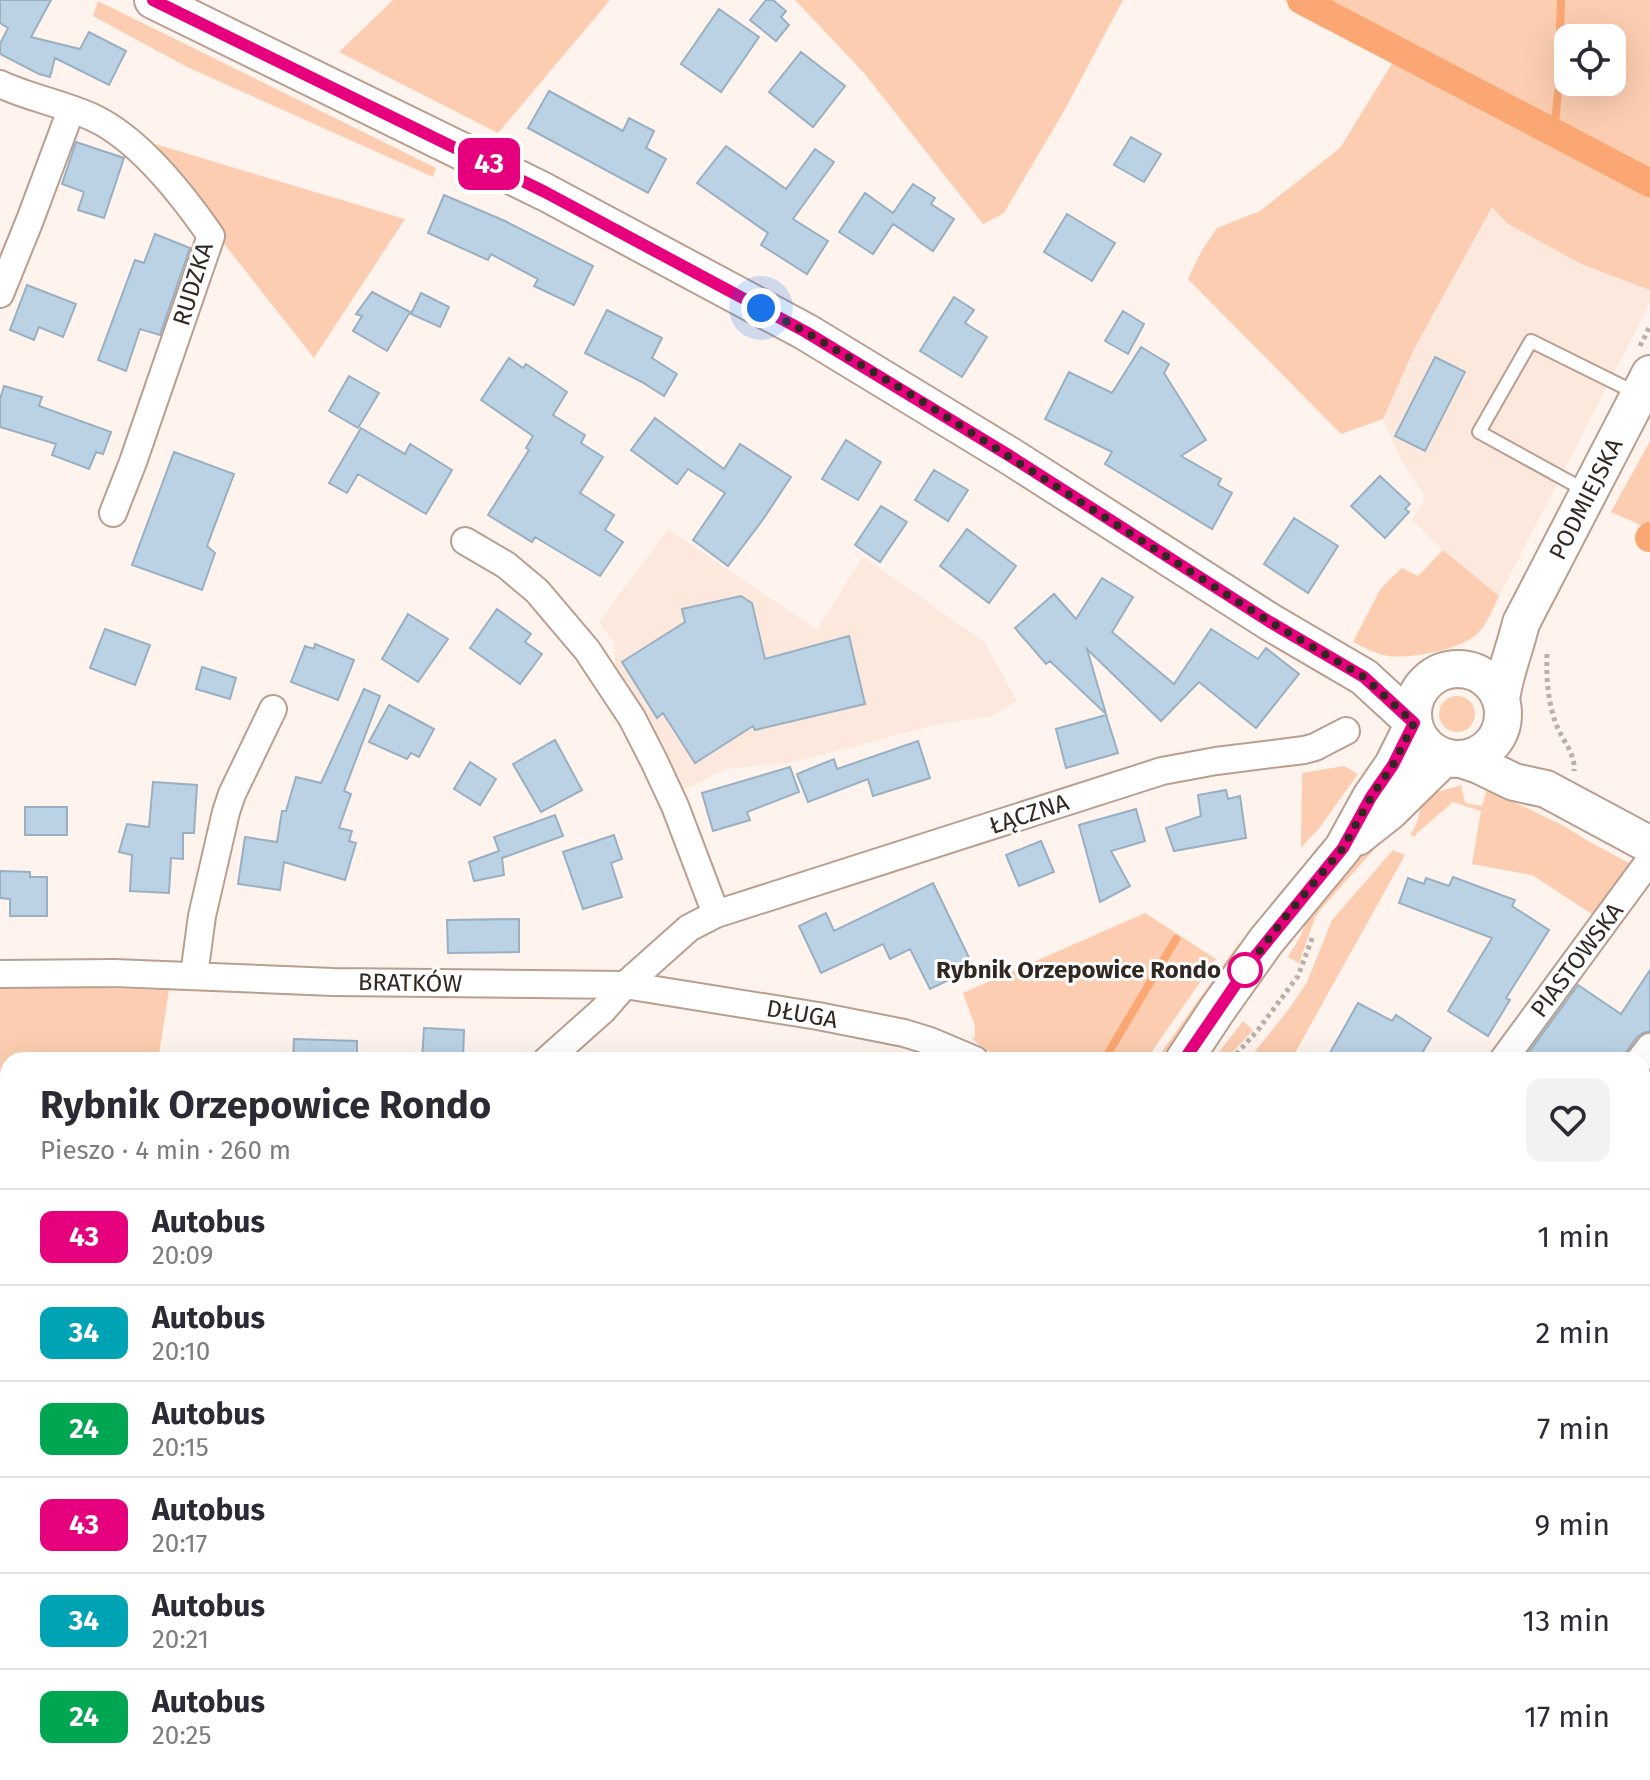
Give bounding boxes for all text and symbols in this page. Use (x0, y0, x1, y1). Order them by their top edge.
map controls (1554, 24, 1626, 96)
button: locate (1554, 24, 1626, 96)
line badge: 43 (453, 138, 525, 190)
text: 43 (474, 147, 504, 180)
street label: RUDZKA (167, 239, 219, 329)
your location (741, 288, 781, 328)
street label: PODMIEJSKA (1543, 433, 1629, 564)
street label: ŁĄCZNA (986, 788, 1072, 840)
street label: PIASTOWSKA (1525, 897, 1629, 1023)
marker: Rybnik Orzepowice Rondo (1228, 953, 1262, 987)
place label: Rybnik Orzepowice Rondo (936, 956, 1221, 984)
street label: BRATKÓW (358, 967, 463, 998)
street label: DŁUGA (764, 994, 840, 1034)
button: heart (1526, 1078, 1610, 1162)
text: Rybnik Orzepowice Rondo (40, 1082, 491, 1128)
text: Pieszo · 4 min · 260 m (40, 1135, 291, 1166)
text: Autobus (152, 1204, 265, 1240)
text: 1 min (1537, 1219, 1610, 1255)
text: 43 (69, 1220, 99, 1253)
text: 20:09 (152, 1240, 214, 1271)
text: Autobus (152, 1300, 265, 1336)
text: 2 min (1535, 1315, 1610, 1351)
text: 34 (69, 1316, 99, 1349)
text: 20:10 (152, 1336, 210, 1367)
text: Autobus (152, 1396, 265, 1432)
text: 7 min (1537, 1411, 1610, 1447)
text: 24 (69, 1412, 99, 1445)
text: 20:15 (152, 1432, 209, 1463)
text: Autobus (152, 1492, 265, 1528)
text: 9 min (1535, 1507, 1610, 1543)
text: 43 (69, 1508, 99, 1541)
text: 20:17 (152, 1528, 207, 1559)
text: Autobus (152, 1588, 265, 1624)
text: 13 min (1522, 1603, 1610, 1639)
text: 34 (69, 1604, 99, 1637)
text: 20:21 (152, 1624, 209, 1655)
text: Autobus (152, 1684, 265, 1720)
text: 17 min (1524, 1699, 1610, 1735)
text: 24 (69, 1700, 99, 1733)
text: 20:25 (152, 1720, 212, 1751)

